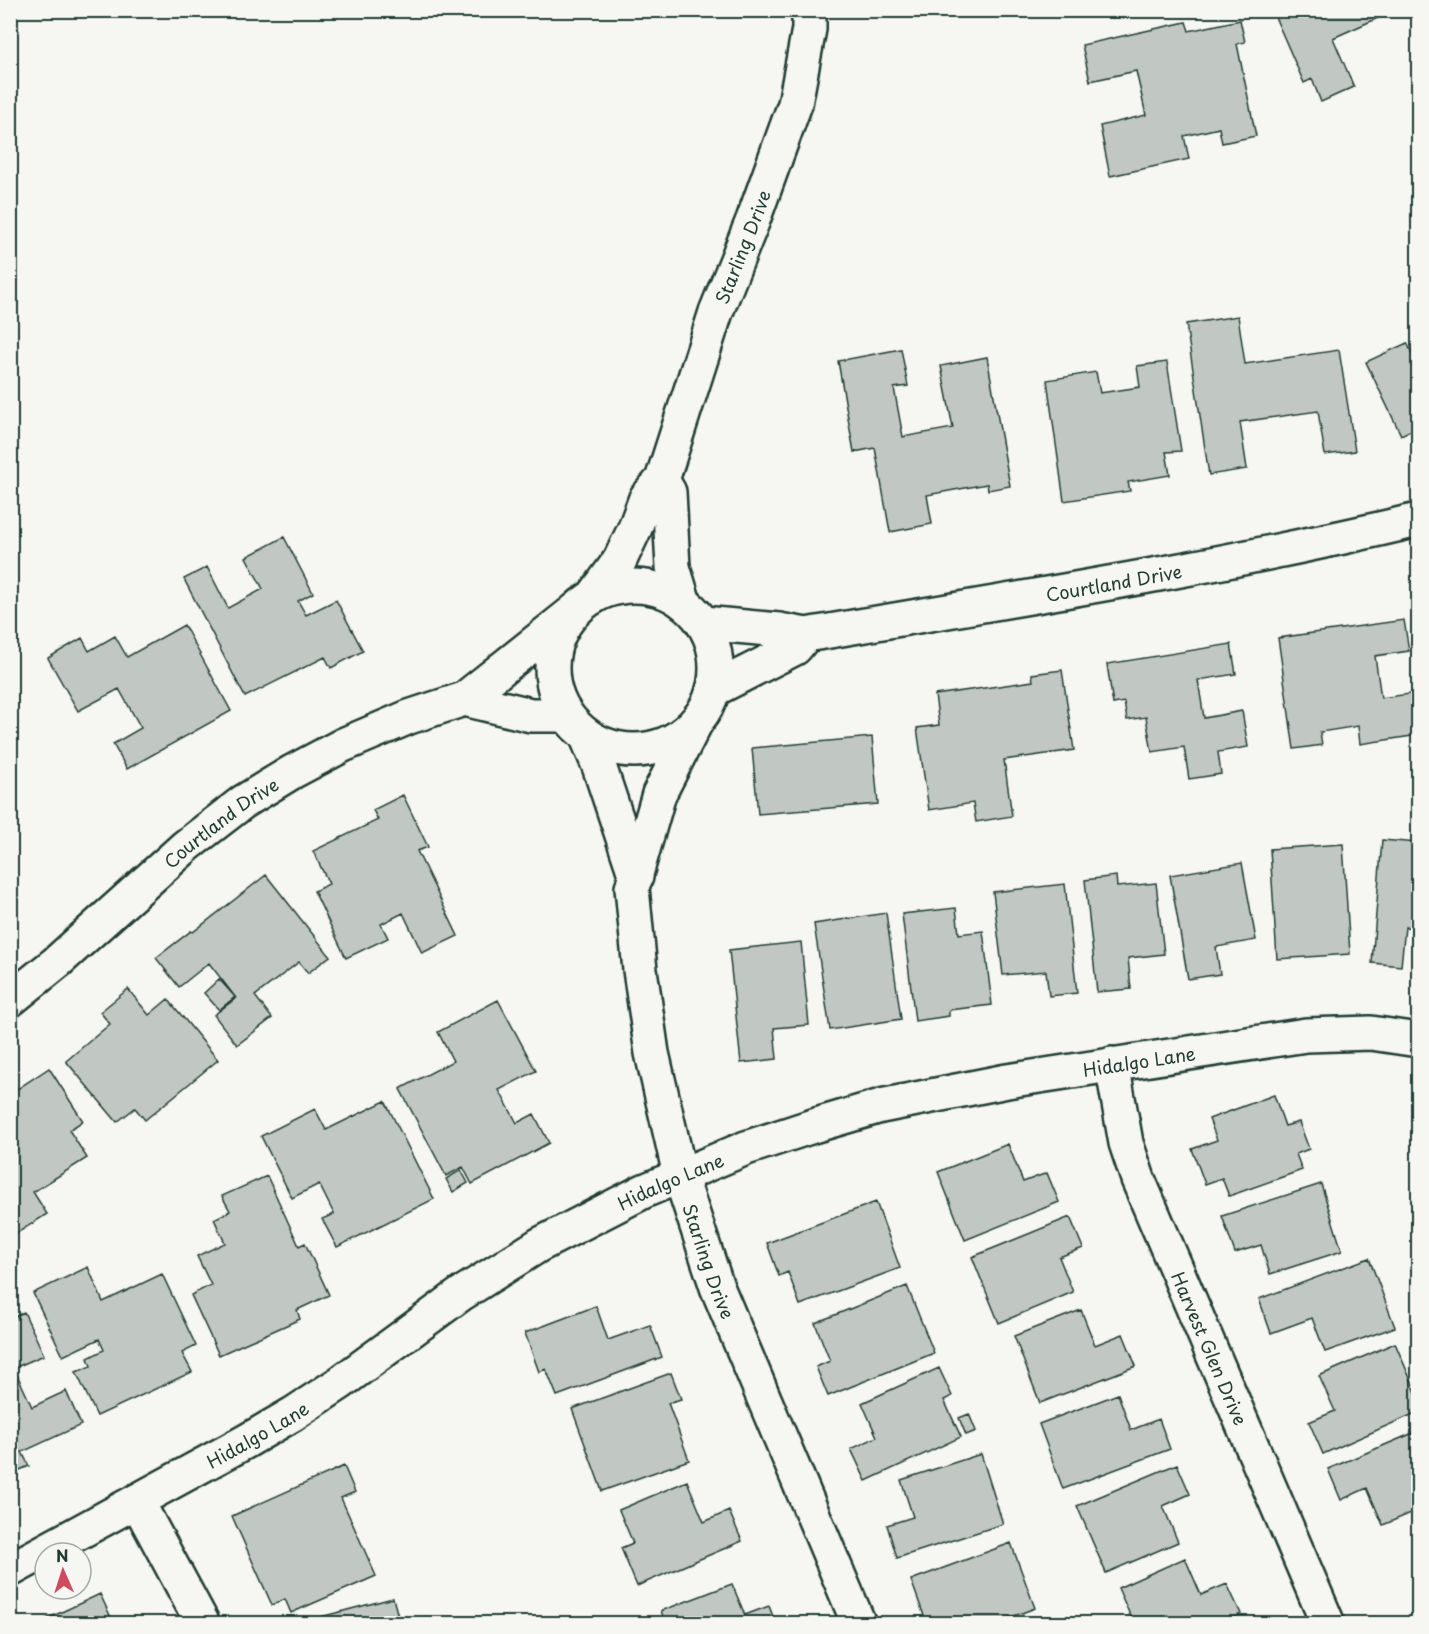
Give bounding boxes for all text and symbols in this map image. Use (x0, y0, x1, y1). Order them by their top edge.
street label: Starling Drive (707, 186, 776, 308)
street label: Courtland Drive (1044, 557, 1184, 608)
street label: Courtland Drive (157, 770, 283, 874)
street label: Hidalgo Lane (1081, 1039, 1197, 1083)
street label: Hidalgo Lane (612, 1145, 728, 1216)
street label: Starling Drive (677, 1200, 742, 1323)
street label: Harvest Glen Drive (1165, 1267, 1255, 1429)
street label: Hidalgo Lane (201, 1394, 314, 1474)
north arrow (33, 1541, 93, 1601)
text: N (55, 1543, 69, 1567)

